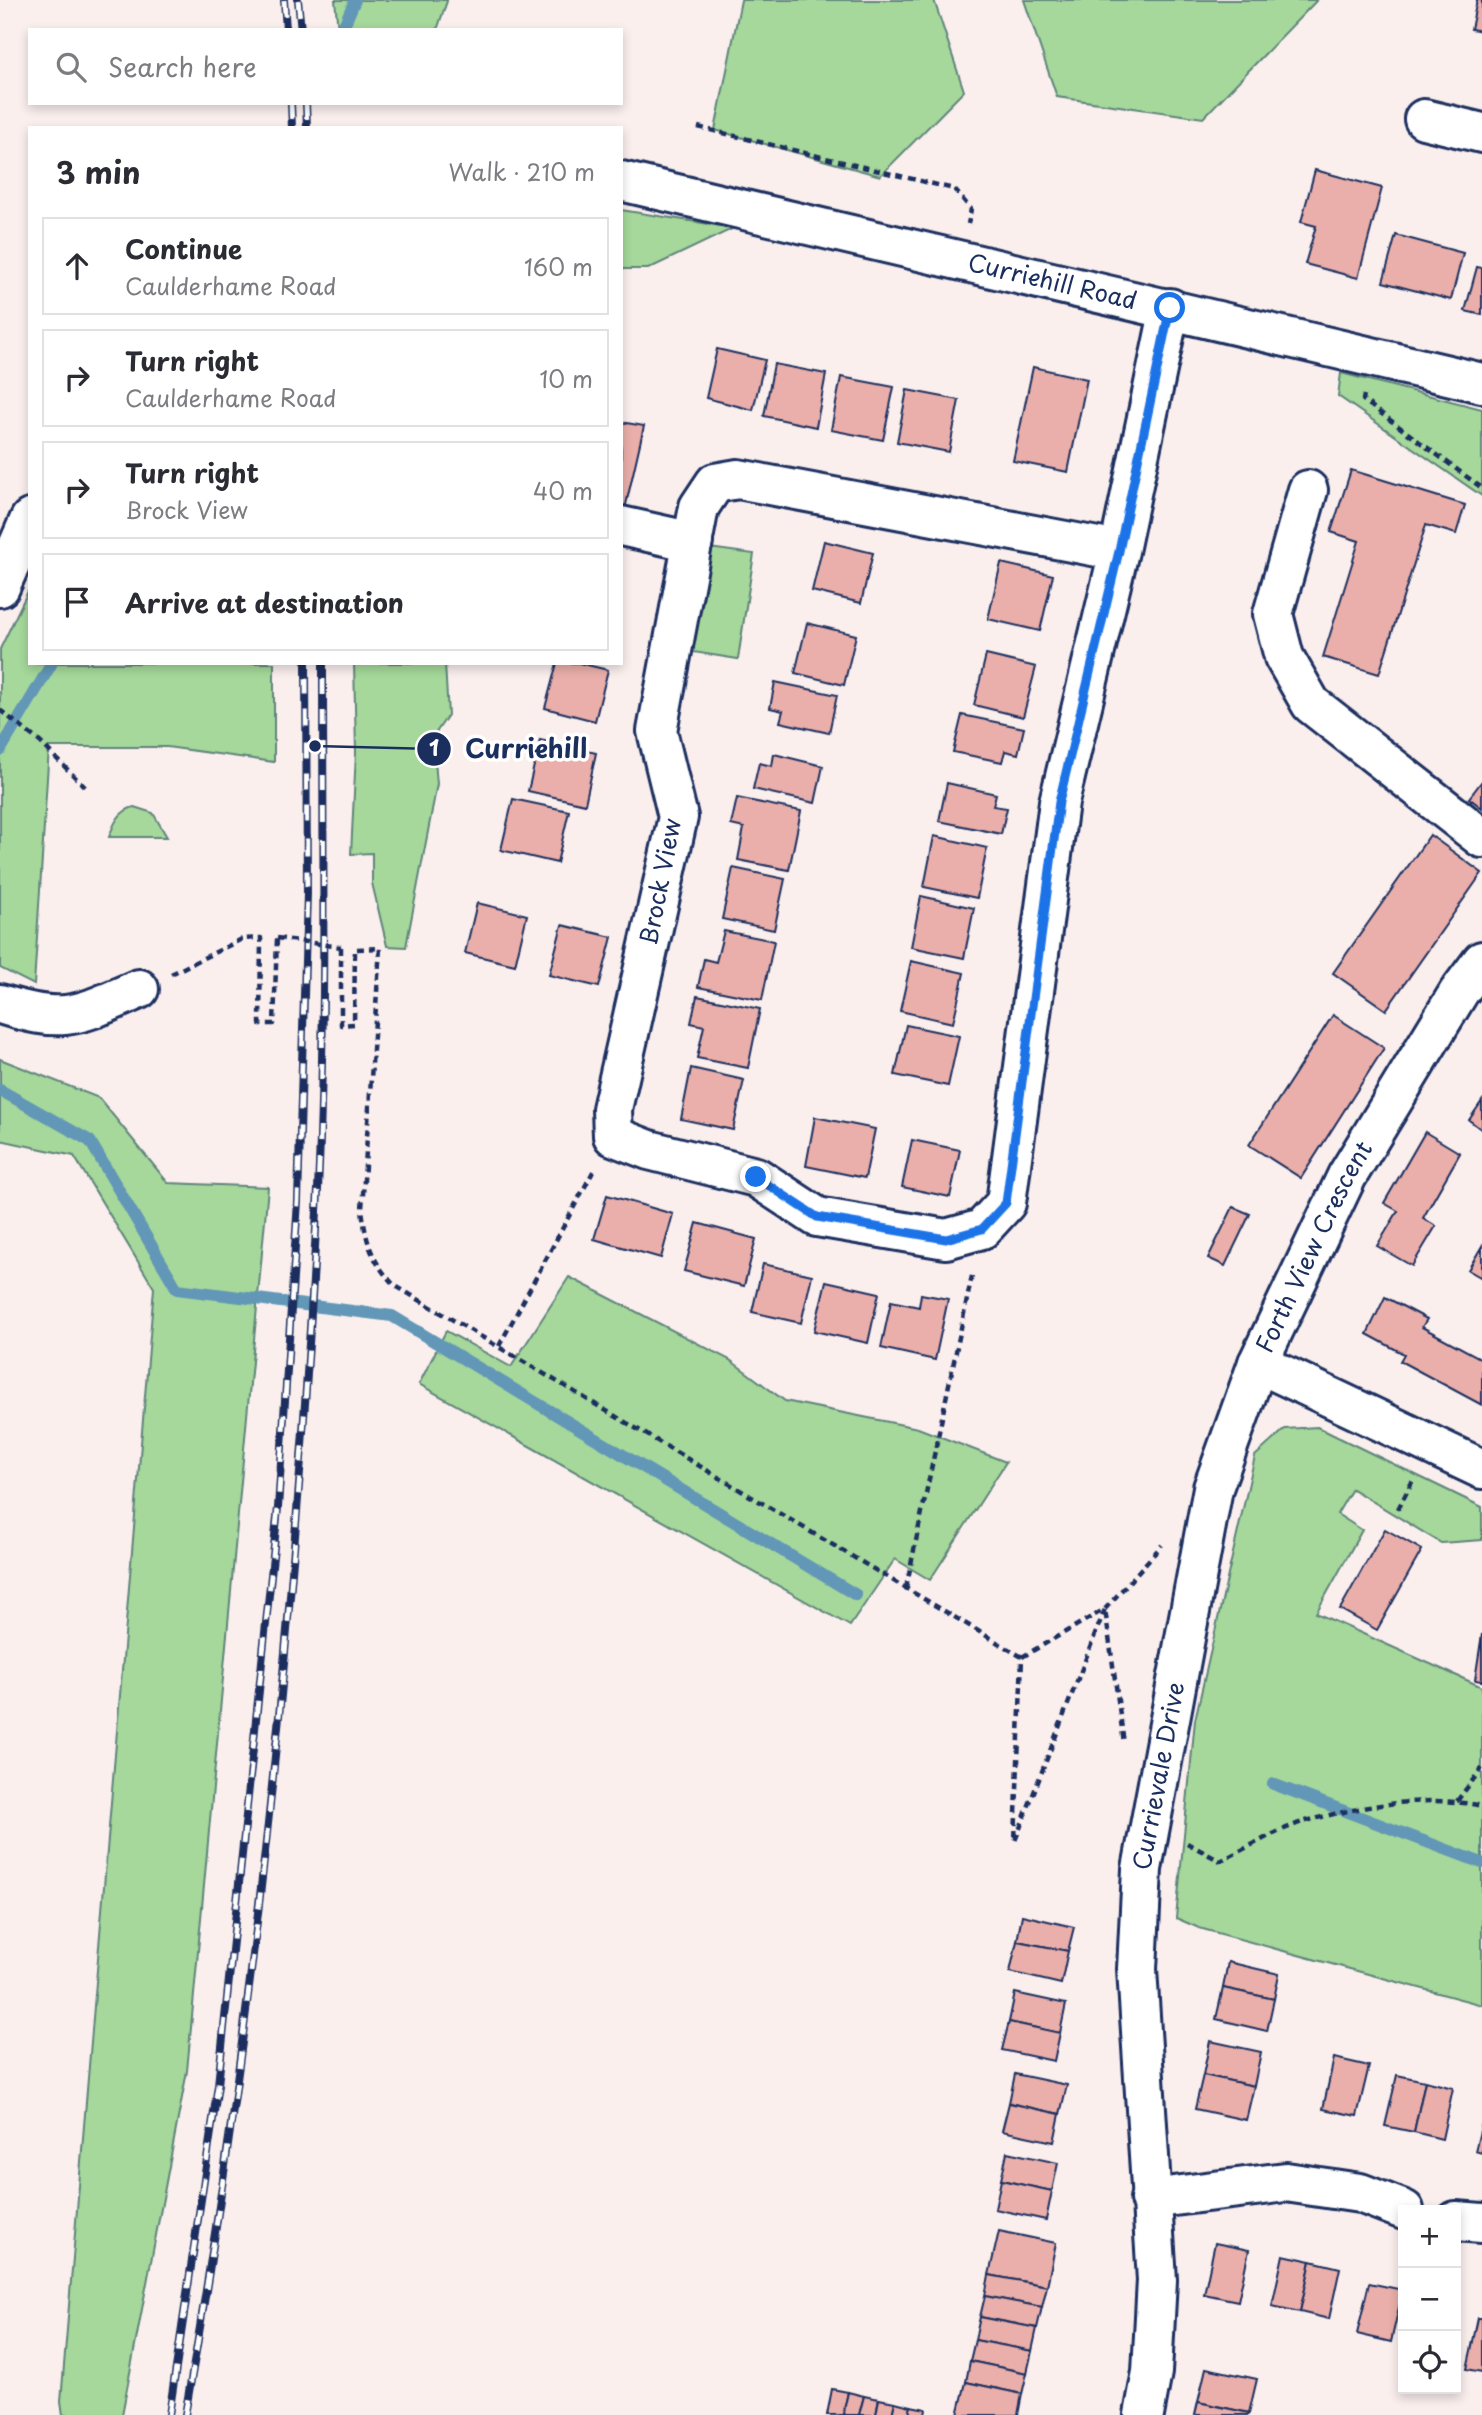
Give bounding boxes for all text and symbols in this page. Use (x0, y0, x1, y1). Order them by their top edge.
search box (28, 28, 623, 105)
text: Search here (108, 47, 257, 86)
icon: search (52, 48, 90, 86)
text: 3 min (56, 149, 141, 194)
text: Walk · 210 m (448, 154, 595, 189)
text: Continue (125, 229, 242, 268)
street label: Curriehill Road (965, 243, 1141, 317)
icon: ahead (58, 247, 96, 285)
text: 160 m (524, 249, 593, 284)
text: Caulderhame Road (125, 268, 336, 303)
route start (1154, 292, 1185, 323)
text: Turn right (125, 341, 259, 380)
icon: right (58, 359, 96, 397)
text: 10 m (539, 361, 593, 396)
text: Caulderhame Road (125, 380, 336, 415)
text: Turn right (125, 453, 259, 492)
icon: right (58, 471, 96, 509)
text: 40 m (533, 473, 593, 508)
text: Brock View (125, 492, 248, 527)
icon: arrive (58, 583, 96, 621)
text: Arrive at destination (125, 583, 404, 622)
callout: Curriehill (416, 725, 601, 772)
text: Curriehill (465, 728, 587, 767)
text: 1 (429, 731, 439, 763)
street label: Brock View (629, 815, 689, 948)
street label: Forth View Crescent (1246, 1133, 1380, 1358)
route end (740, 1161, 771, 1192)
street label: Currievale Drive (1122, 1679, 1192, 1873)
map controls (1398, 2205, 1461, 2394)
button: + (1398, 2205, 1461, 2268)
button: − (1398, 2268, 1461, 2331)
button: locate (1398, 2331, 1461, 2394)

